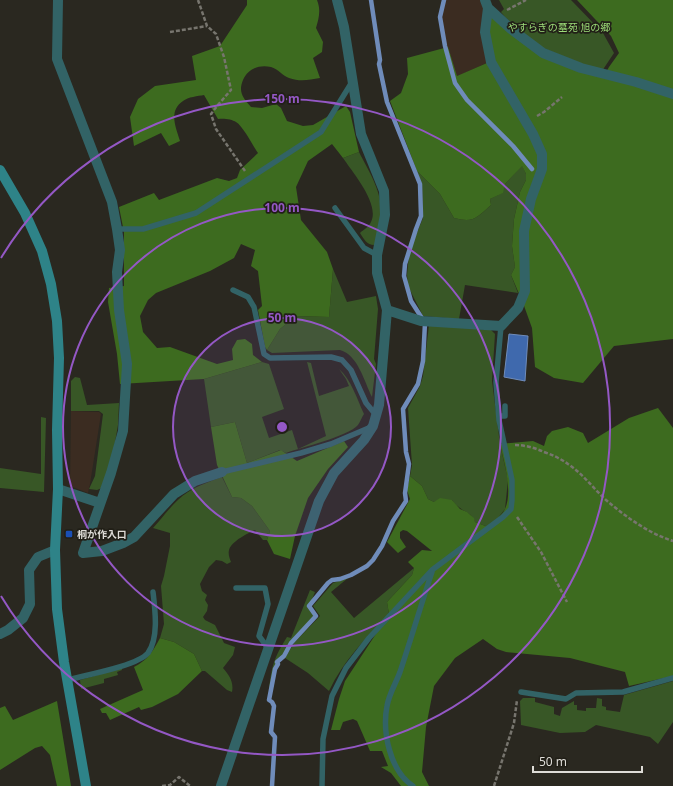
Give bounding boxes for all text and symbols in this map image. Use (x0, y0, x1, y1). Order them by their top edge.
park label: やすらぎの墓苑 旭の郷 (508, 20, 610, 34)
text: 150 m (264, 90, 300, 107)
text: 100 m (264, 199, 300, 216)
text: 50 m (268, 309, 296, 326)
centre of rings (275, 420, 289, 434)
place label: 桐が作入口 (77, 527, 127, 541)
marker: 桐が作入口 (64, 529, 74, 539)
scale bar (533, 748, 642, 774)
text: 50 m (539, 753, 567, 770)

